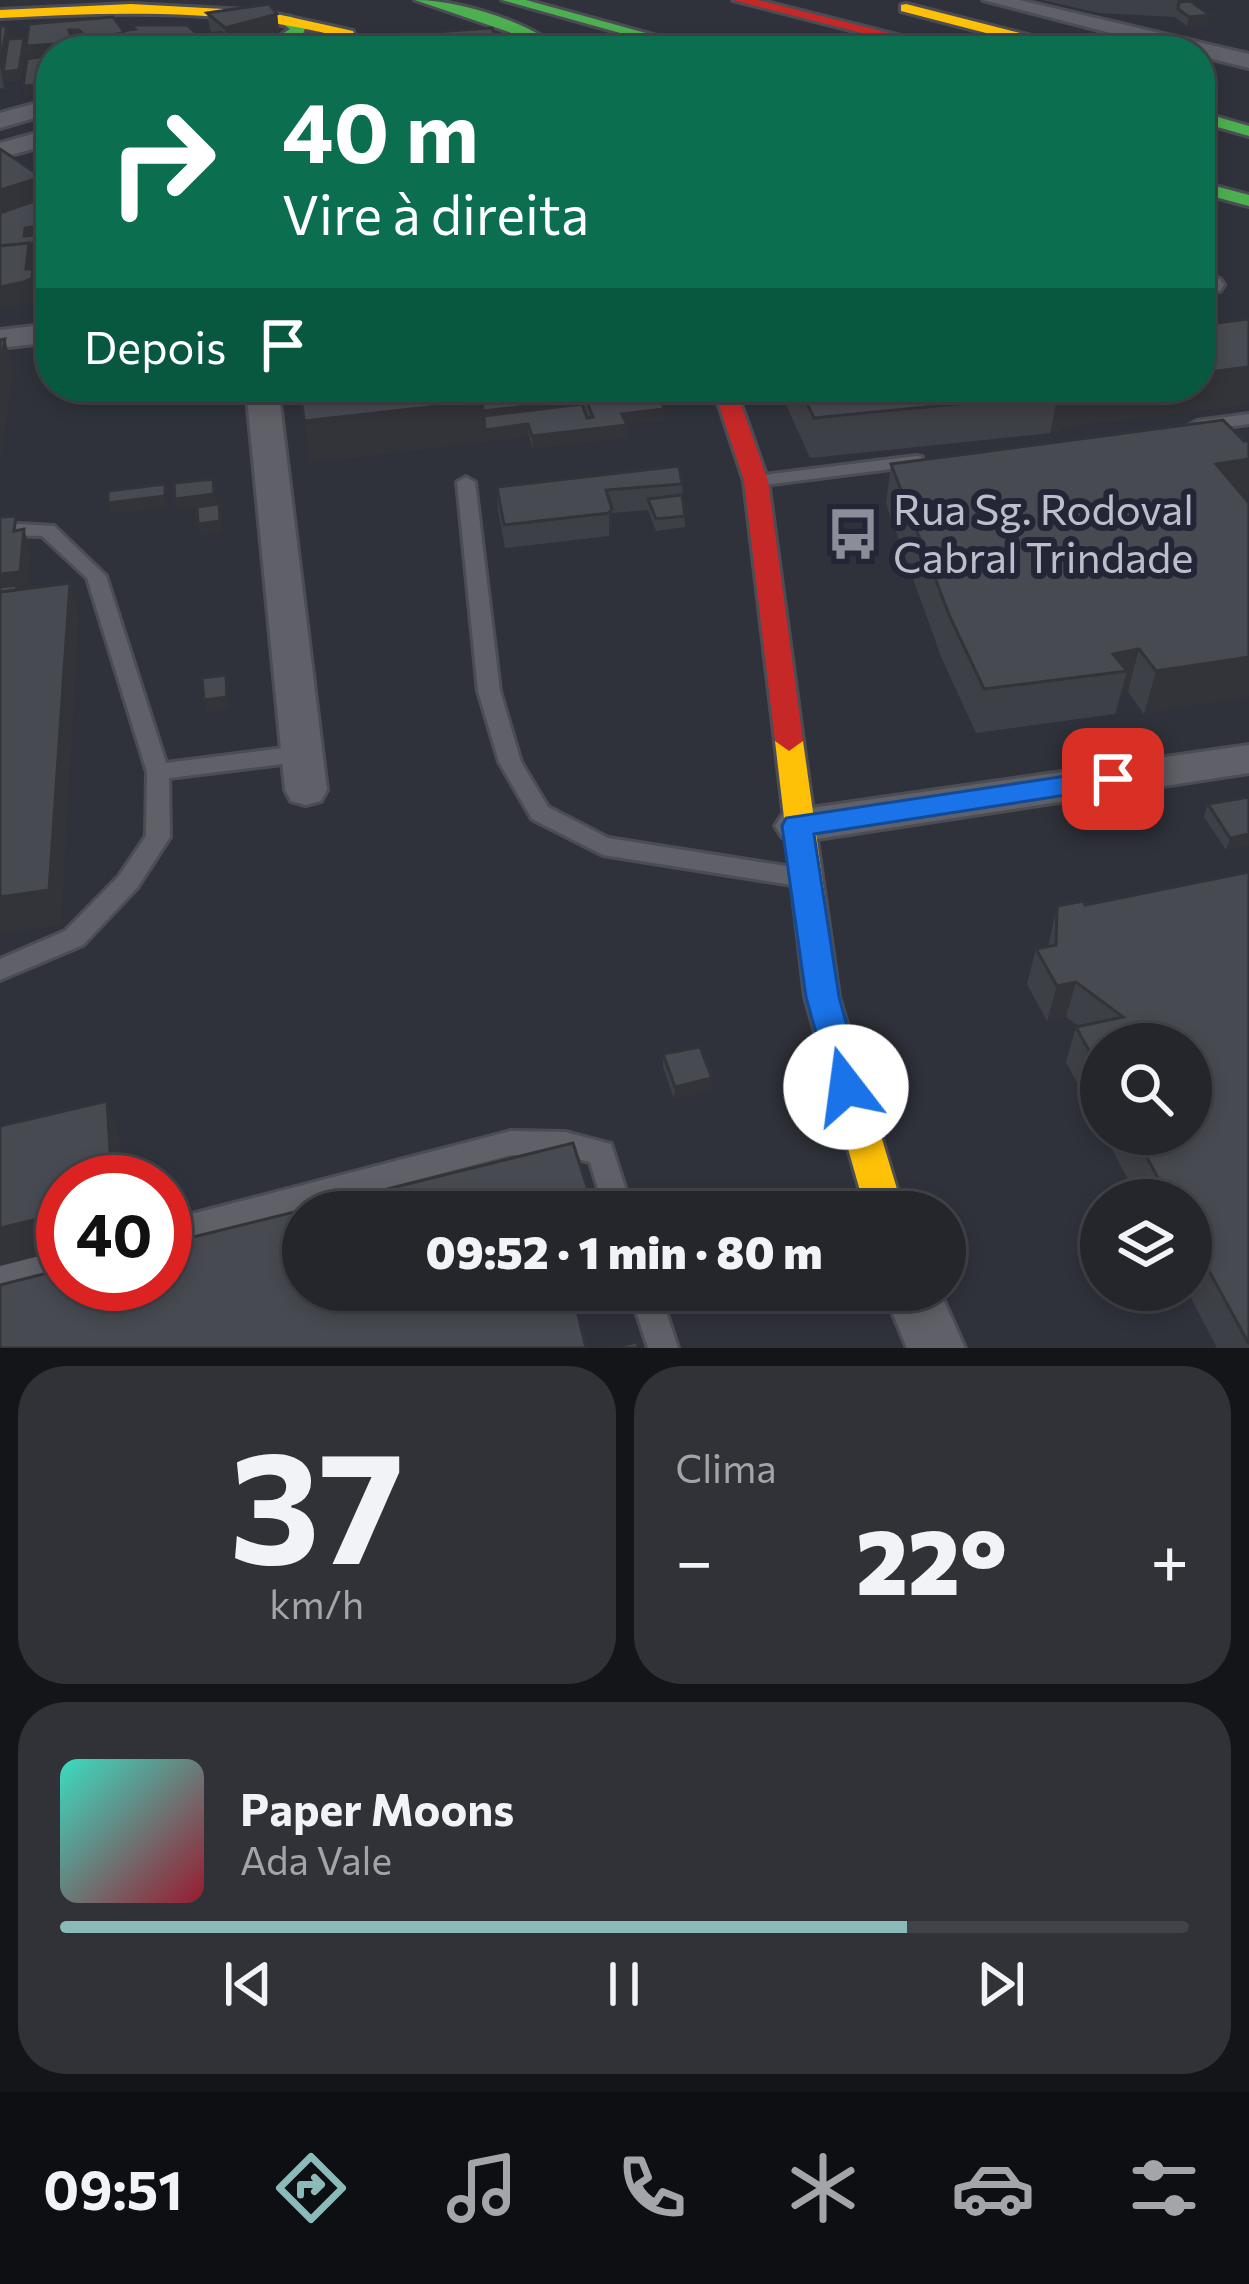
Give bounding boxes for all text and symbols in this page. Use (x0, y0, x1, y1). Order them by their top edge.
text: 40 m (282, 78, 479, 180)
icon: right (84, 84, 240, 240)
text: Vire à direita (282, 180, 589, 246)
icon: arrive (250, 312, 316, 378)
text: Depois (84, 318, 226, 373)
place label: Rua Sg. Rodoval Cabral Trindade (893, 482, 1194, 582)
bus stop icon: Rua Sg. Rodoval Cabral Trindade (824, 505, 882, 563)
pin (1062, 728, 1164, 830)
icon: arrive (1080, 746, 1146, 812)
map controls (1080, 1023, 1212, 1311)
button: search (1080, 1023, 1212, 1155)
position arrow (783, 1024, 909, 1150)
speed limit sign: 40 (36, 1155, 192, 1311)
button: layers (1080, 1179, 1212, 1311)
text: 09:52 · 1 min · 80 m (425, 1223, 823, 1278)
text: 37 (229, 1405, 404, 1596)
text: Clima (676, 1443, 777, 1491)
text: 22° (856, 1503, 1007, 1614)
text: − (676, 1518, 713, 1599)
text: + (1150, 1518, 1189, 1599)
text: km/h (269, 1579, 364, 1627)
text: Paper Moons (240, 1780, 514, 1835)
text: Ada Vale (240, 1835, 392, 1883)
icon: previous (215, 1951, 281, 2017)
icon: pause (591, 1951, 657, 2017)
icon: next (968, 1951, 1034, 2017)
icon: directions (269, 2146, 353, 2230)
icon: music (440, 2146, 524, 2230)
icon: phone (610, 2146, 694, 2230)
icon: climate (781, 2146, 865, 2230)
icon: car (951, 2146, 1035, 2230)
icon: filters (1122, 2146, 1206, 2230)
text: 09:51 (43, 2155, 183, 2221)

